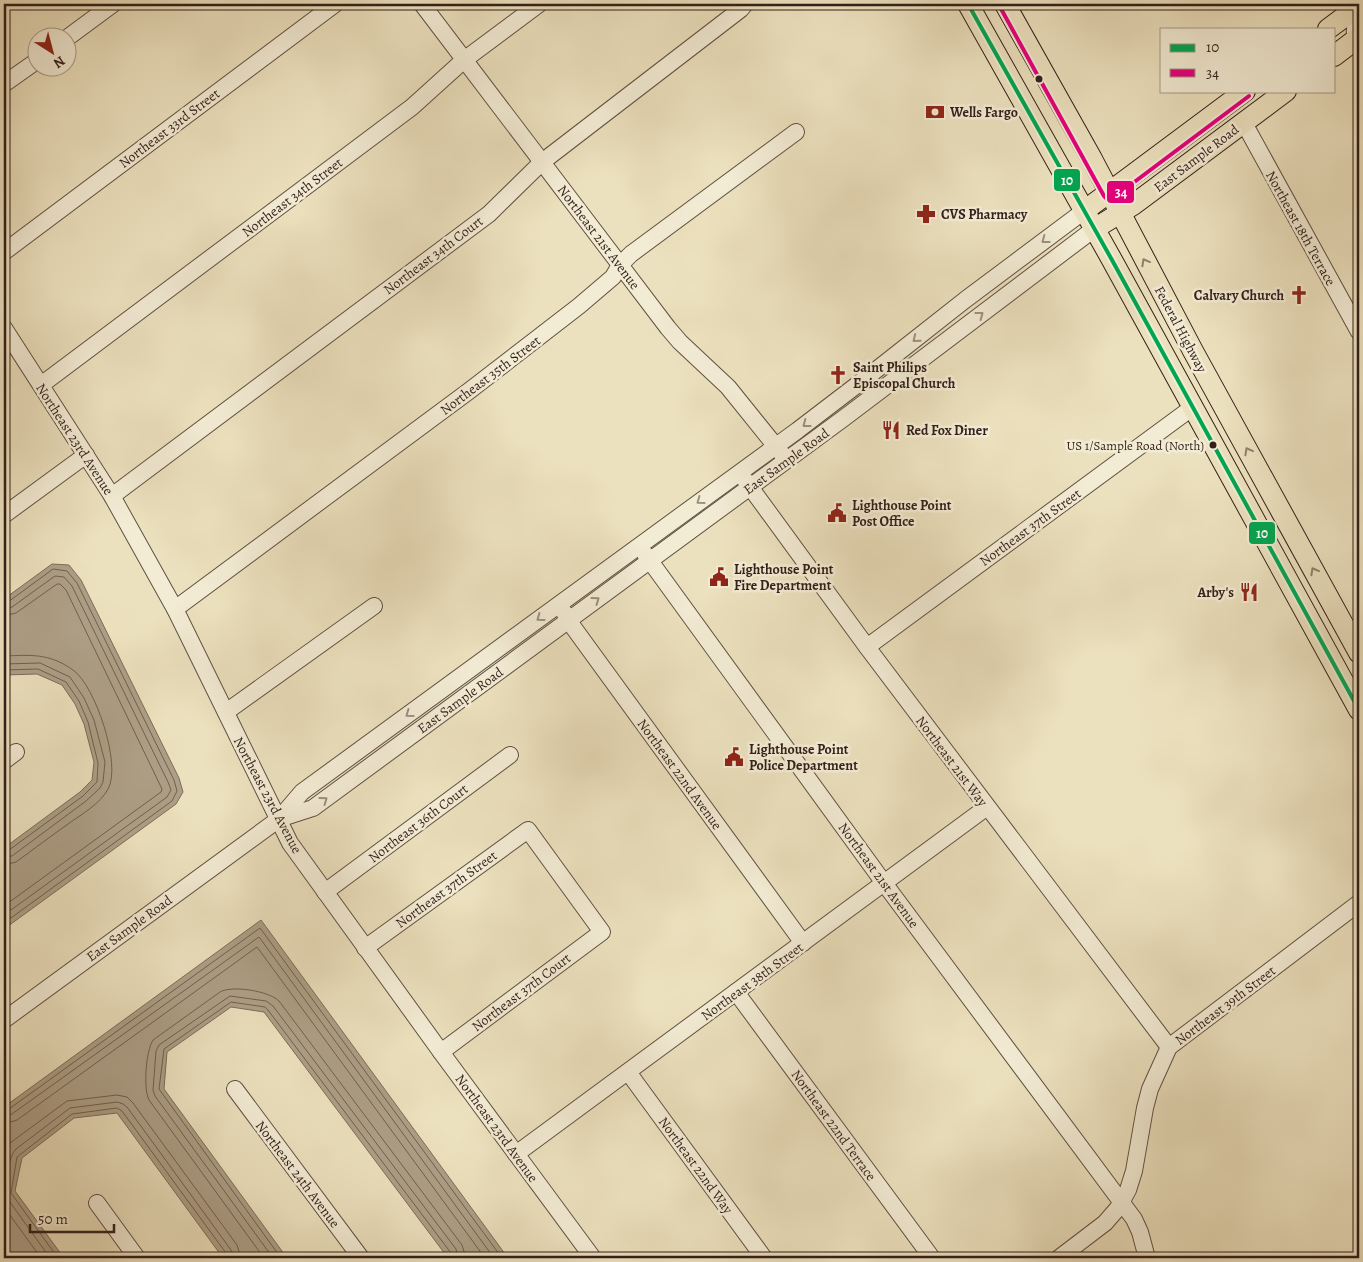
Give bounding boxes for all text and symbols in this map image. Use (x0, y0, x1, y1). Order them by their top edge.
north arrow (28, 28, 78, 78)
legend (1160, 28, 1336, 92)
text: 10 (1206, 37, 1219, 57)
text: N (50, 51, 69, 73)
text: 34 (1206, 63, 1219, 83)
unlabelled marker (1034, 74, 1044, 84)
street label: Northeast 33rd Street (115, 84, 224, 173)
bank icon: Wells Fargo (924, 101, 946, 123)
place label: Wells Fargo (949, 103, 1018, 122)
street label: East Sample Road (1150, 120, 1243, 197)
street label: Northeast 34th Street (238, 153, 347, 242)
street label: Northeast 18th Terrace (1261, 167, 1340, 289)
line badge: 10 (1053, 168, 1081, 192)
text: 10 (1061, 171, 1073, 190)
line badge: 34 (1106, 180, 1135, 204)
street label: Northeast 21st Avenue (553, 181, 644, 293)
text: 34 (1115, 183, 1128, 202)
pharmacy icon: CVS Pharmacy (915, 203, 937, 225)
place label: CVS Pharmacy (941, 205, 1028, 224)
street label: Northeast 34th Court (380, 211, 487, 299)
one-way arrow (1041, 234, 1051, 243)
one-way arrow (1141, 258, 1151, 267)
street label: Federal Highway (1150, 283, 1212, 376)
church icon: Calvary Church (1288, 284, 1310, 306)
place label: Calvary Church (1194, 286, 1284, 305)
one-way arrow (974, 312, 984, 321)
street label: Northeast 35th Street (436, 331, 545, 419)
one-way arrow (913, 333, 922, 341)
place label: Saint Philips Episcopal Church (853, 358, 956, 393)
church icon: Saint Philips Episcopal Church (827, 364, 849, 386)
street label: Northeast 23rd Avenue (31, 380, 118, 499)
one-way arrow (802, 418, 811, 428)
restaurant icon: Red Fox Diner (880, 419, 902, 441)
place label: Red Fox Diner (906, 421, 988, 440)
street label: East Sample Road (740, 424, 833, 499)
place label: US 1/Sample Road (North) (1066, 437, 1204, 454)
marker: US 1/Sample Road (North) (1208, 440, 1218, 450)
one-way arrow (1245, 447, 1255, 456)
street label: Northeast 37th Street (976, 484, 1085, 571)
one-way arrow (696, 495, 706, 504)
place label: Lighthouse Point Post Office (852, 496, 952, 531)
public building icon: Lighthouse Point Post Office (826, 502, 848, 524)
line badge: 10 (1248, 521, 1276, 545)
text: 10 (1256, 524, 1268, 543)
place label: Lighthouse Point Fire Department (734, 560, 834, 595)
public building icon: Lighthouse Point Fire Department (708, 566, 730, 588)
one-way arrow (1310, 567, 1320, 576)
restaurant icon: Arby's (1238, 581, 1260, 603)
place label: Arby's (1197, 583, 1234, 602)
one-way arrow (590, 597, 600, 606)
one-way arrow (537, 612, 546, 620)
street label: East Sample Road (414, 663, 507, 738)
one-way arrow (405, 708, 415, 717)
street label: Northeast 21st Way (911, 712, 992, 811)
street label: Northeast 22nd Avenue (633, 715, 726, 834)
street label: Northeast 23rd Avenue (229, 734, 306, 857)
place label: Lighthouse Point Police Department (749, 740, 858, 775)
public building icon: Lighthouse Point Police Department (723, 746, 745, 768)
street label: Northeast 36th Court (365, 779, 472, 867)
one-way arrow (318, 797, 328, 806)
street label: Northeast 21st Avenue (834, 819, 923, 932)
street label: Northeast 37th Street (392, 846, 501, 933)
street label: East Sample Road (83, 891, 176, 966)
street label: Northeast 38th Street (697, 938, 808, 1025)
street label: Northeast 37th Court (468, 949, 575, 1036)
street label: Northeast 39th Street (1171, 961, 1280, 1050)
street label: Northeast 22nd Terrace (787, 1066, 881, 1185)
street label: Northeast 23rd Avenue (451, 1070, 542, 1186)
street label: Northeast 22nd Way (654, 1113, 738, 1218)
street label: Northeast 24th Avenue (251, 1117, 344, 1232)
scale bar (30, 1202, 114, 1234)
text: 50 m (38, 1209, 68, 1229)

